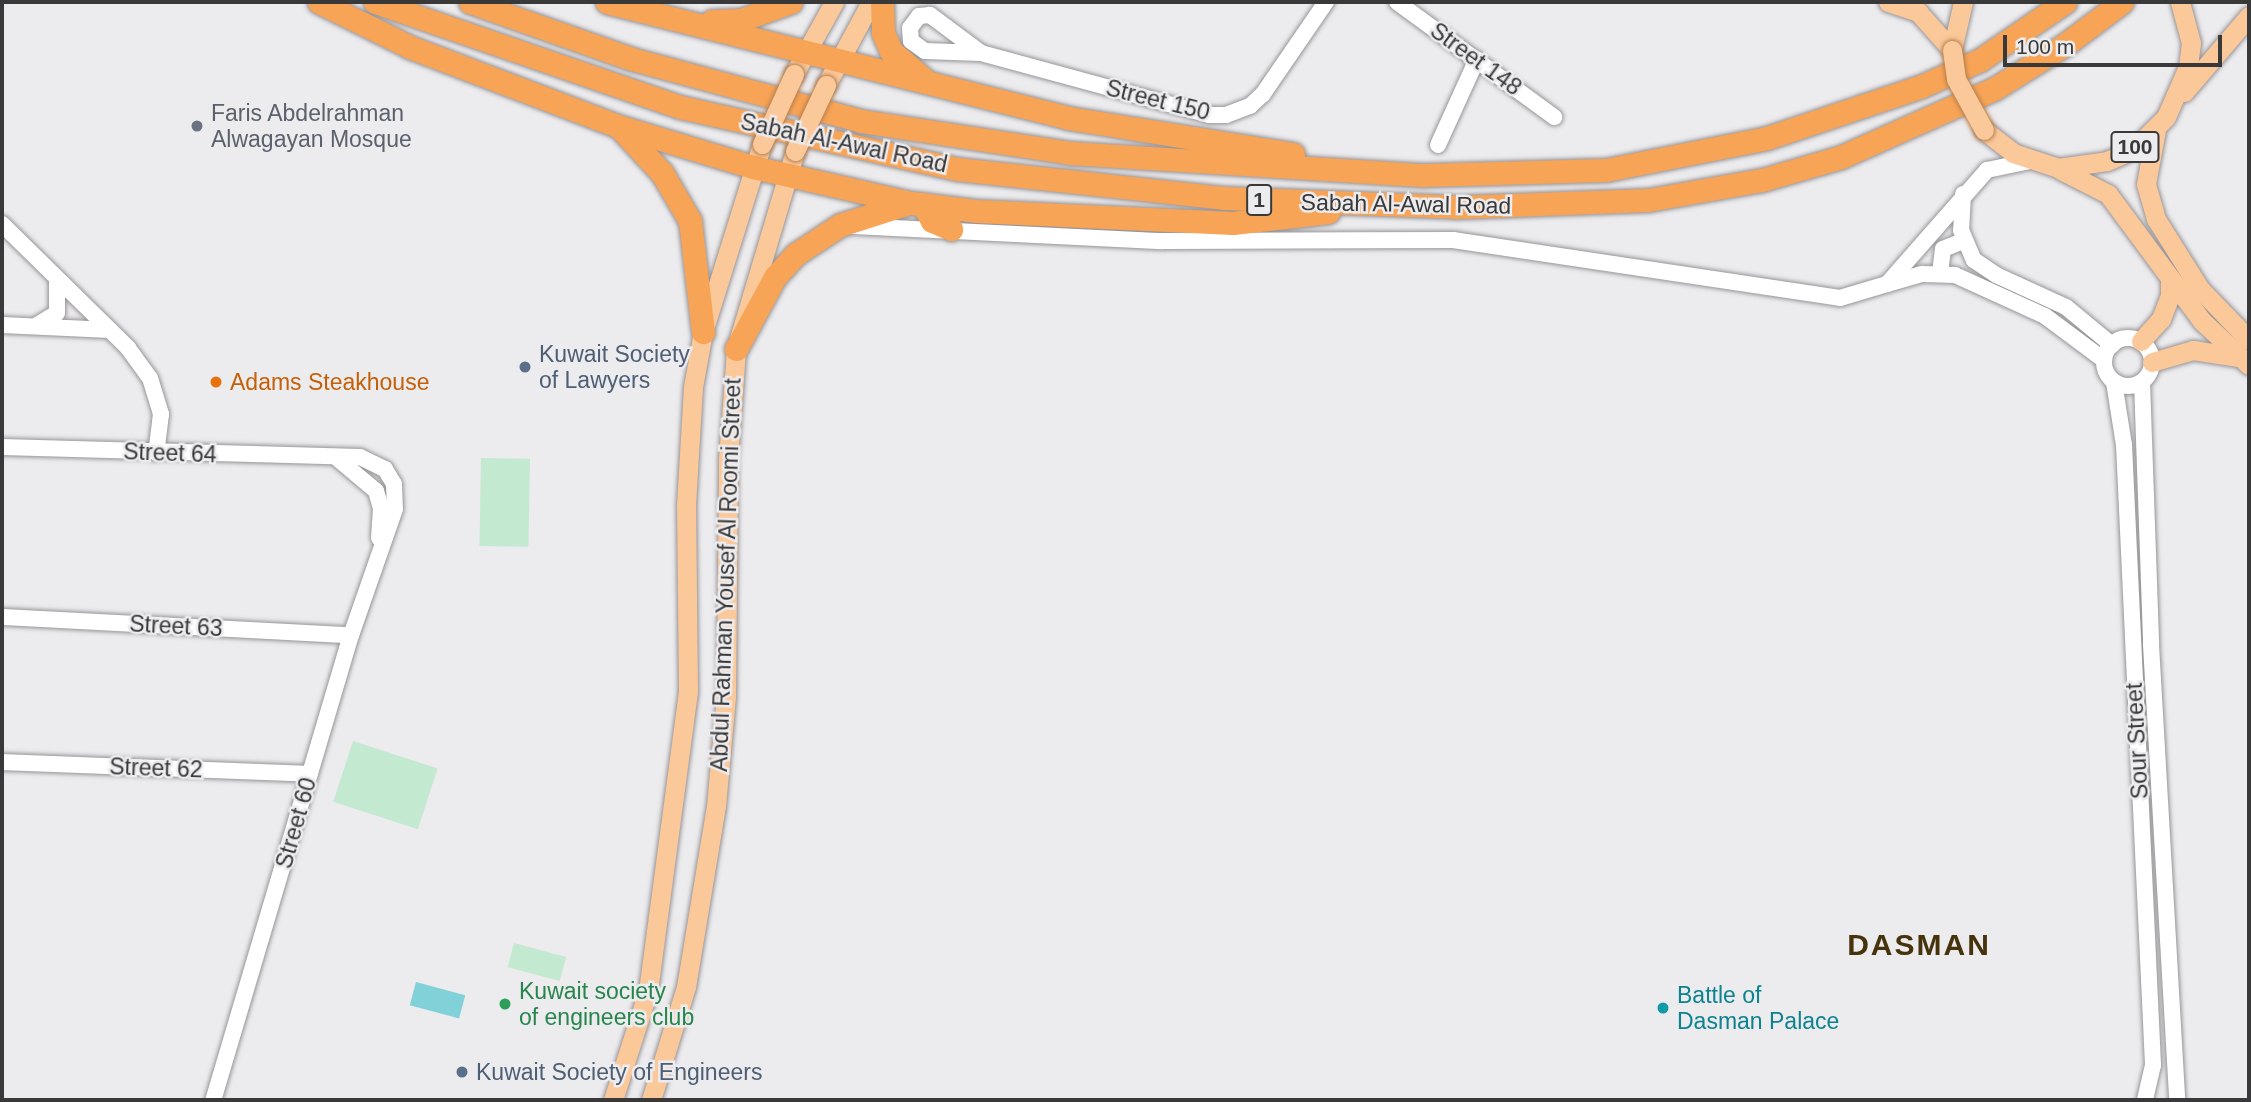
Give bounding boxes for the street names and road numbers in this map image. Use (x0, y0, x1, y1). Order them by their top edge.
street label: Street 148 (1425, 17, 1527, 101)
street label: Street 150 (1103, 74, 1213, 126)
street label: Sabah Al-Awal Road (738, 107, 950, 179)
road number: 100 (2109, 130, 2161, 164)
road number: 1 (1245, 182, 1273, 218)
street label: Sabah Al-Awal Road (1300, 188, 1512, 220)
street label: Abdul Rahman Yousef Al Roomi Street (705, 377, 747, 773)
street label: Street 64 (123, 438, 217, 468)
street label: Street 63 (129, 610, 223, 642)
street label: Sour Street (2120, 682, 2154, 800)
street label: Street 62 (109, 753, 203, 783)
street label: Street 60 (270, 774, 322, 872)

